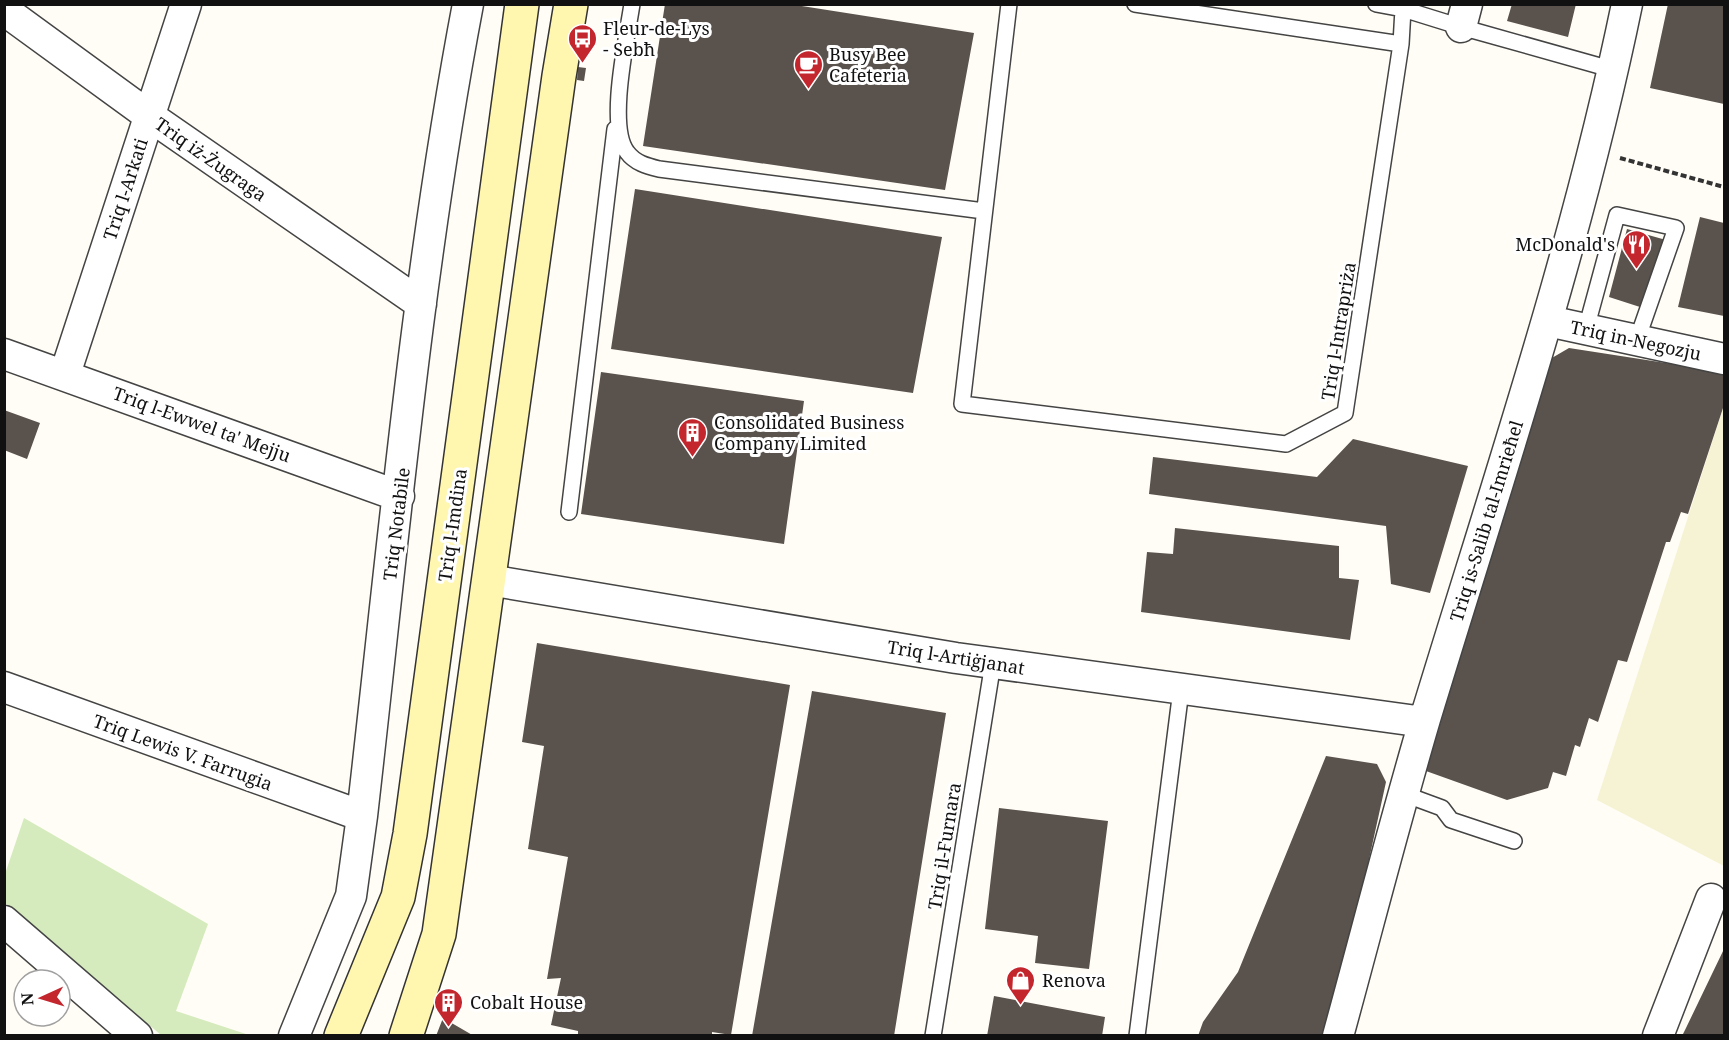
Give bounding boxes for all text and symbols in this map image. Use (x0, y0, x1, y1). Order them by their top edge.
place label: Fleur-de-Lys - Sebħ (603, 16, 710, 61)
bus stop icon: Fleur-de-Lys - Sebħ (566, 22, 598, 64)
place label: Busy Bee Cafeteria (829, 42, 907, 87)
cafe icon: Busy Bee Cafeteria (792, 48, 824, 90)
street label: Triq iż-Żugraga (150, 111, 272, 207)
street label: Triq l-Arkati (97, 135, 153, 243)
restaurant icon: McDonald's (1620, 228, 1652, 270)
place label: McDonald's (1515, 232, 1615, 256)
street label: Triq l-Intrapriża (1315, 260, 1361, 402)
street label: Triq in-Negozju (1568, 314, 1704, 366)
street label: Triq l-Ewwel ta' Mejju (110, 381, 295, 468)
place label: Consolidated Business Company Limited (714, 410, 904, 455)
building icon: Consolidated Business Company Limited (677, 416, 709, 458)
street label: Triq is-Salib tal-Imrieħel (1444, 417, 1528, 625)
street label: Triq Notabile (377, 466, 415, 582)
street label: Triq l-Imdina (432, 467, 472, 583)
street label: Triq l-Artiġjanat (886, 634, 1026, 680)
street label: Triq Lewis V. Farrugia (90, 708, 276, 796)
street label: Triq il-Furnara (922, 781, 966, 911)
shop icon: Renova (1005, 964, 1037, 1006)
north arrow (12, 968, 72, 1028)
place label: Renova (1042, 968, 1106, 992)
building icon: Cobalt House (433, 986, 465, 1028)
place label: Cobalt House (470, 990, 583, 1014)
text: N (16, 992, 38, 1006)

